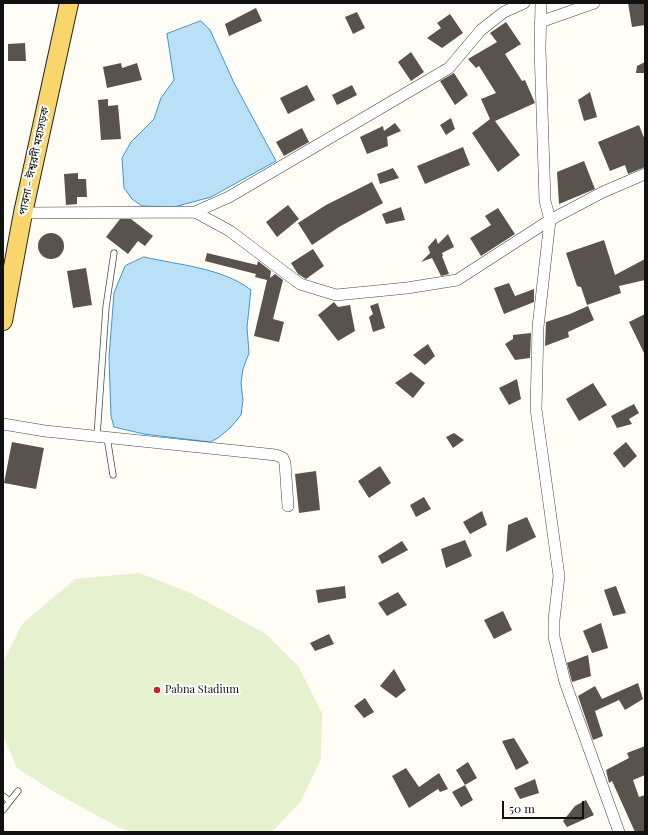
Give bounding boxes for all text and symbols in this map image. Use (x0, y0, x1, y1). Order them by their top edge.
street label: পাবনা - ঈশ্বরদী মহাসড়ক (16, 106, 52, 216)
place label: Pabna Stadium (165, 683, 239, 697)
marker: Pabna Stadium (152, 685, 162, 695)
scale bar (504, 793, 586, 819)
text: 50 m (509, 800, 535, 816)

